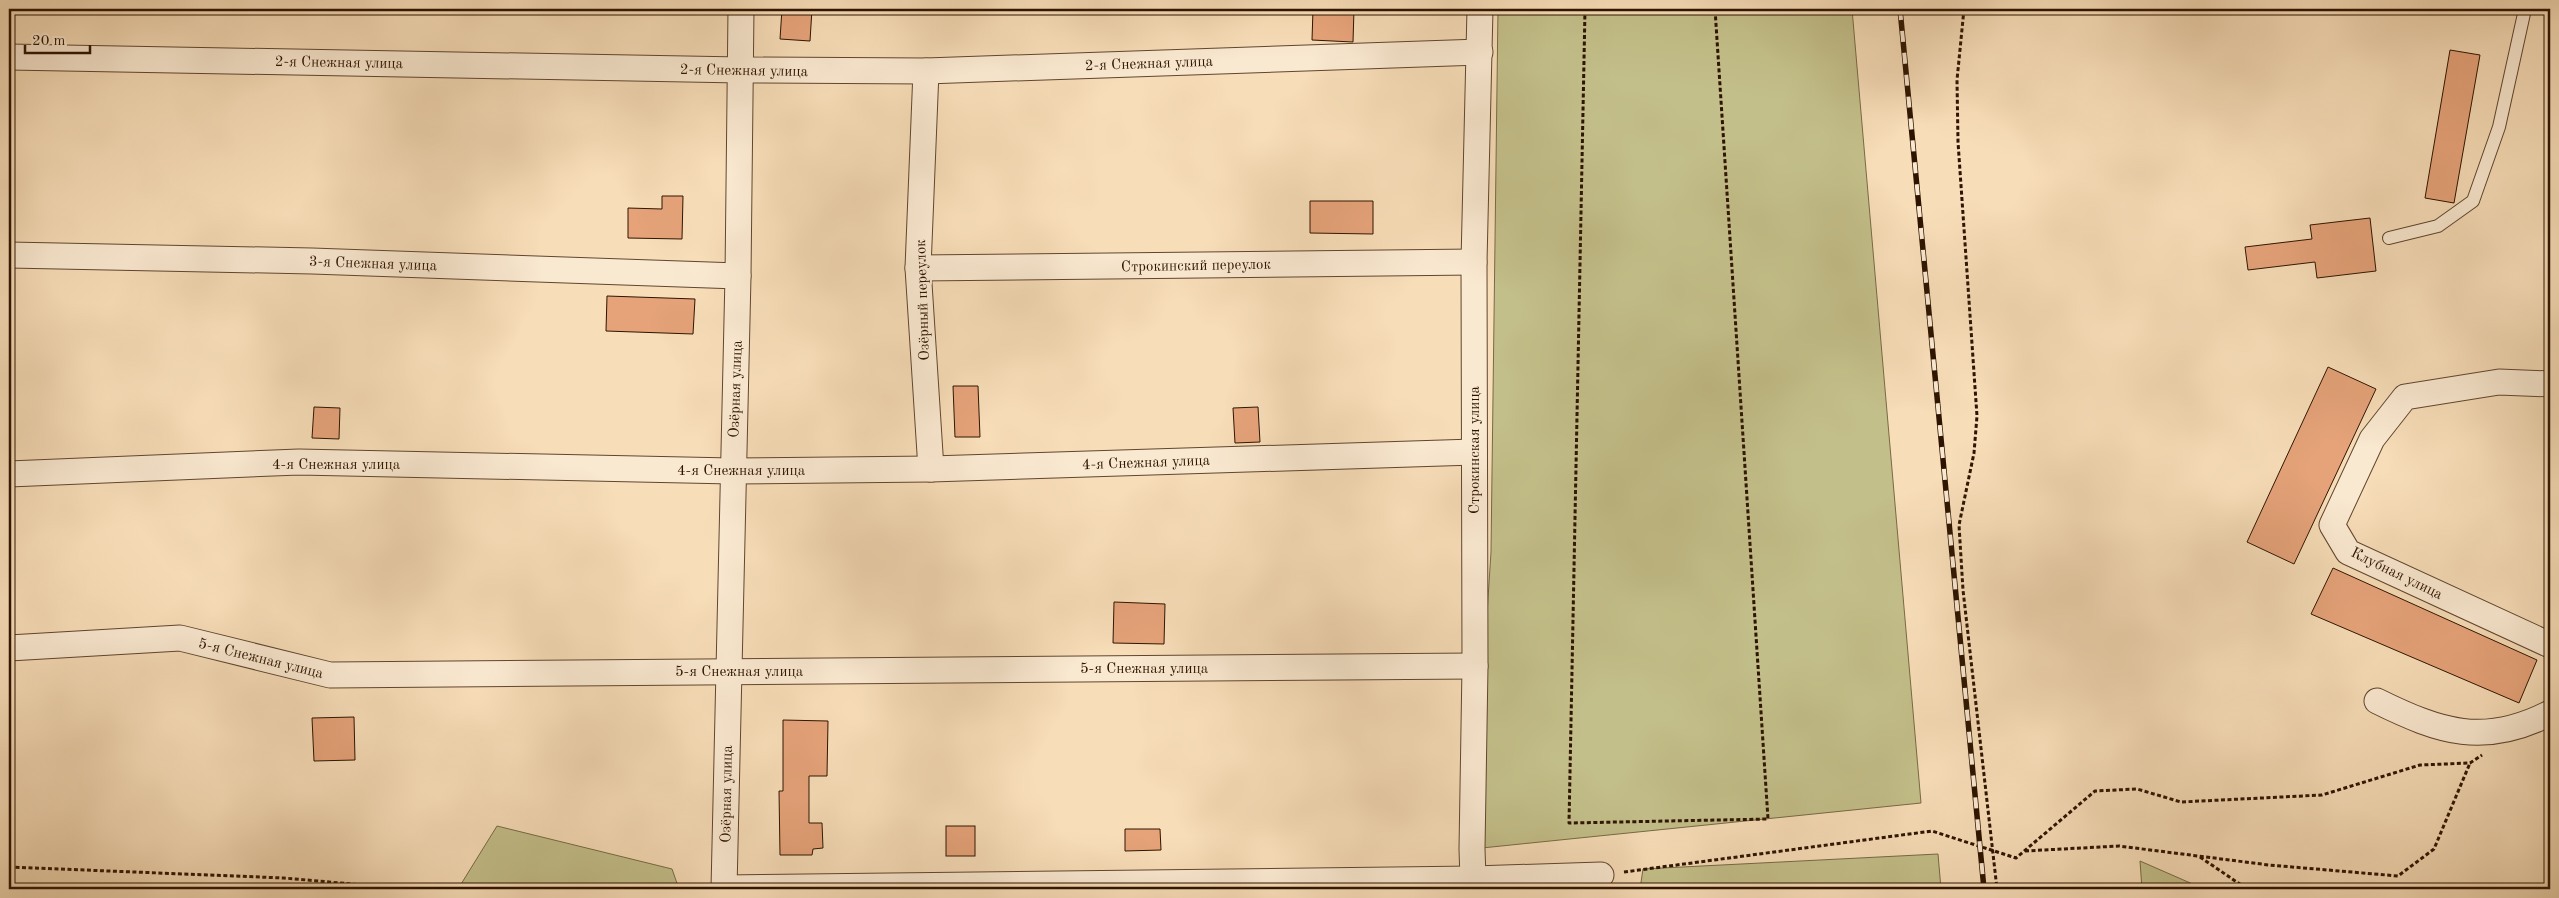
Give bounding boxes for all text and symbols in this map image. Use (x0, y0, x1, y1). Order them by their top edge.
scale bar (25, 22, 90, 54)
text: 20 m (32, 34, 66, 49)
street label: 2-я Снежная улица (275, 55, 404, 72)
street label: 2-я Снежная улица (1085, 55, 1214, 74)
street label: 2-я Снежная улица (680, 63, 809, 80)
street label: Озёрный переулок (914, 239, 933, 361)
street label: 3-я Снежная улица (309, 255, 438, 274)
street label: Строкинский переулок (1121, 258, 1272, 275)
street label: Озёрная улица (727, 339, 746, 438)
street label: Строкинская улица (1468, 385, 1483, 514)
street label: 4-я Снежная улица (1082, 454, 1211, 473)
street label: 4-я Снежная улица (272, 458, 401, 473)
street label: 4-я Снежная улица (677, 464, 806, 479)
street label: Клубная улица (2348, 546, 2445, 603)
street label: 5-я Снежная улица (197, 637, 325, 682)
street label: 5-я Снежная улица (1080, 662, 1209, 677)
street label: 5-я Снежная улица (675, 665, 804, 680)
street label: Озёрная улица (719, 744, 736, 843)

